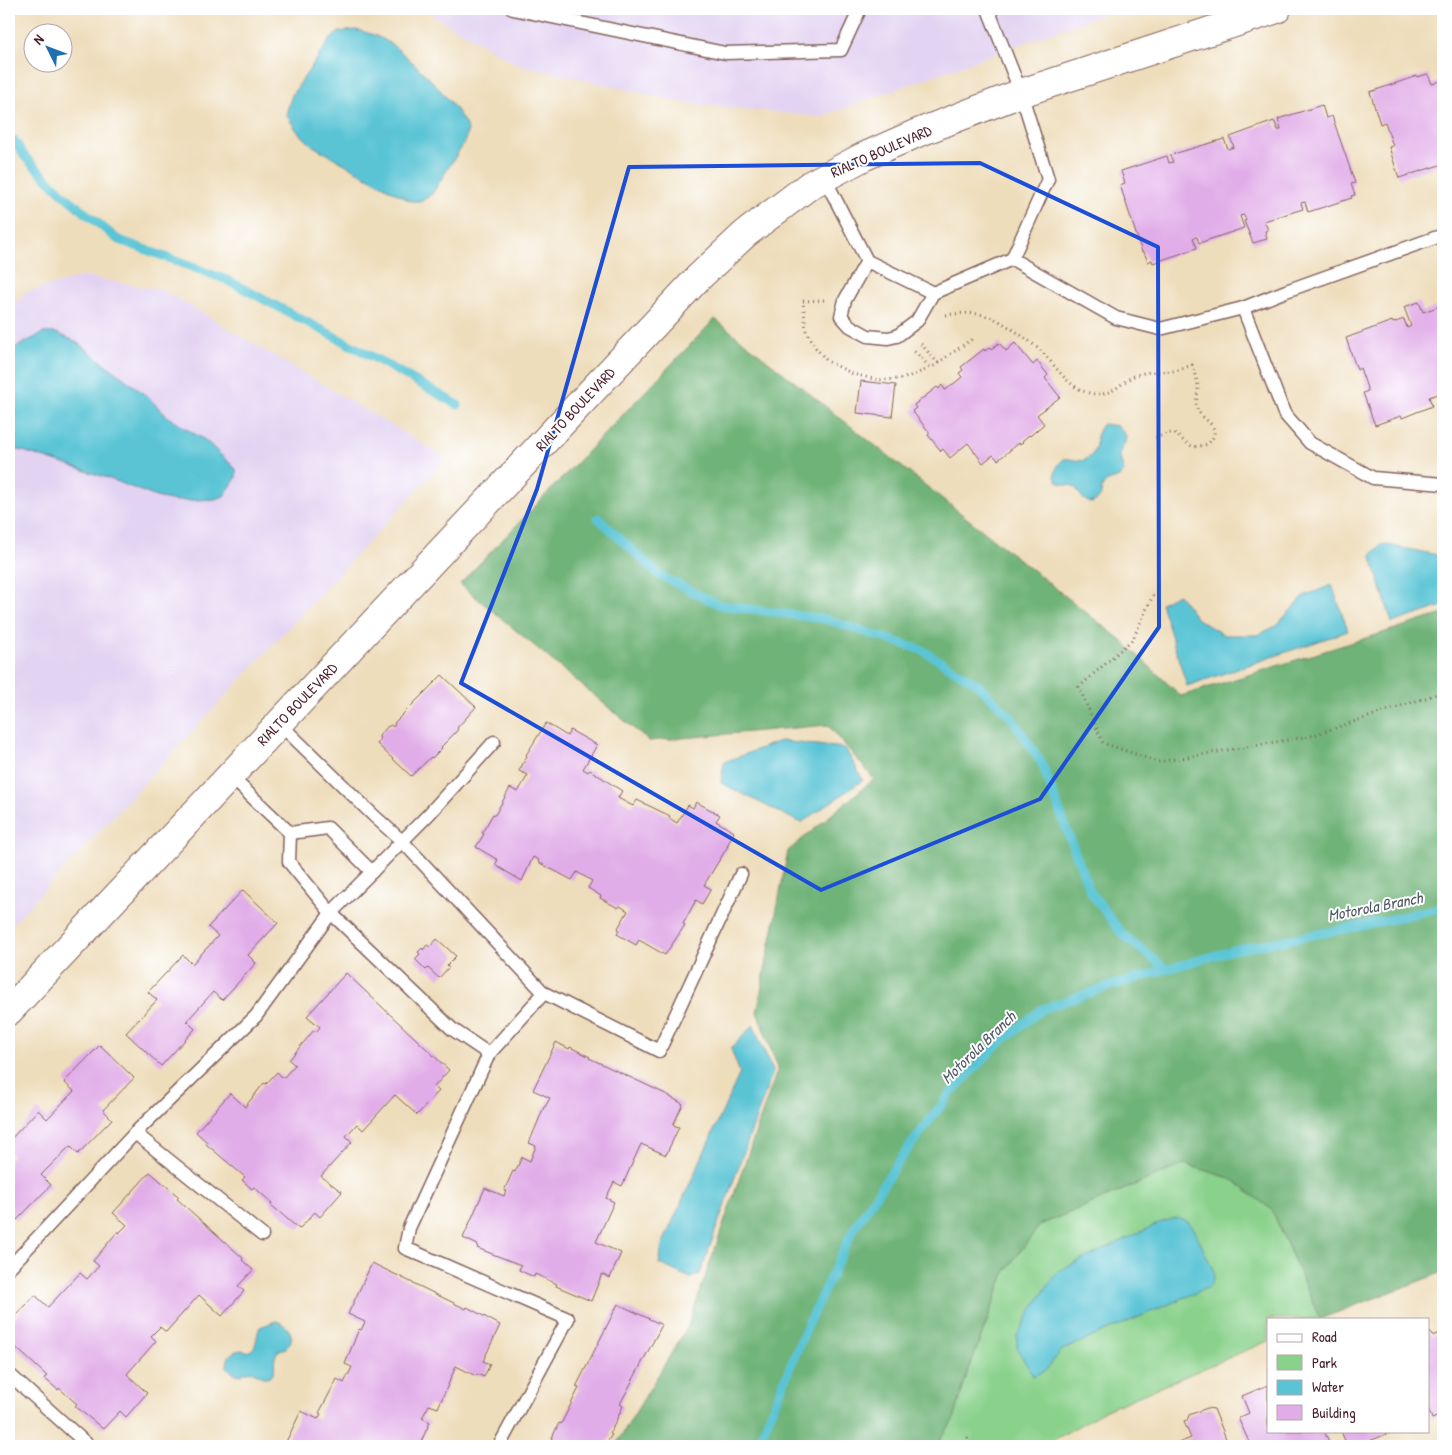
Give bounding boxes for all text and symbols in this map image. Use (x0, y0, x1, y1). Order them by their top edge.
north arrow (22, 22, 72, 72)
text: N (28, 29, 48, 48)
street label: RIALTO BOULEVARD (827, 119, 935, 183)
street label: RIALTO BOULEVARD (530, 362, 620, 456)
street label: RIALTO BOULEVARD (252, 657, 343, 750)
water label: Motorola Branch (1326, 886, 1425, 926)
water label: Motorola Branch (936, 1005, 1021, 1088)
legend (1267, 1318, 1430, 1432)
text: Road (1312, 1326, 1337, 1347)
text: Park (1312, 1352, 1337, 1373)
text: Water (1312, 1376, 1344, 1397)
text: Building (1312, 1402, 1356, 1423)

